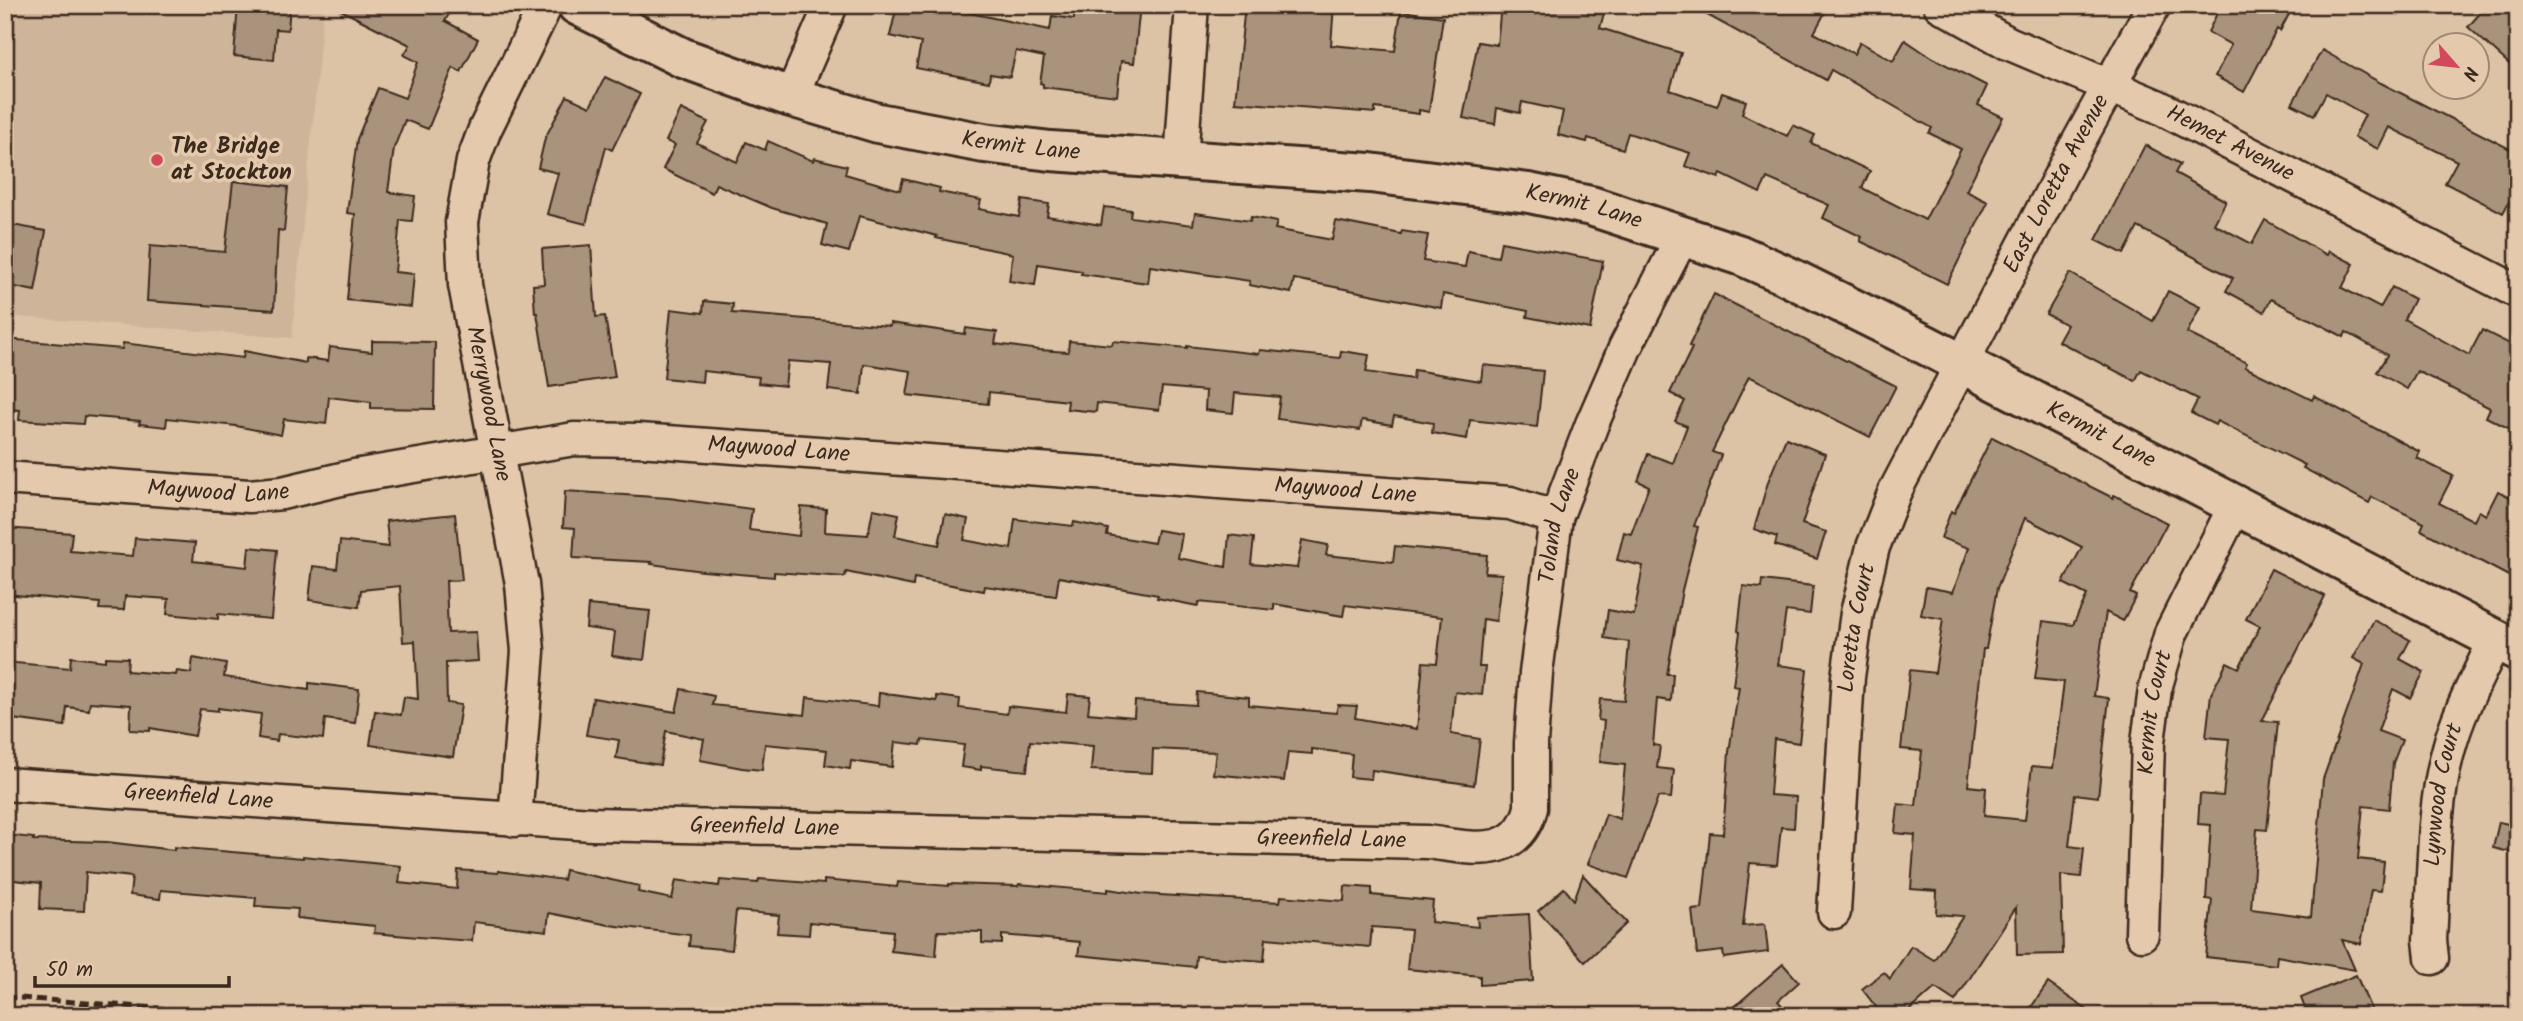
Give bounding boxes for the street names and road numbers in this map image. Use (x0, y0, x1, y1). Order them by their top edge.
street label: East Loretta Avenue (1994, 88, 2119, 280)
street label: Hemet Avenue (2160, 96, 2301, 192)
street label: Kermit Lane (958, 121, 1081, 171)
street label: Kermit Lane (1522, 175, 1647, 240)
street label: Merrywood Lane (455, 323, 521, 485)
street label: Kermit Lane (2039, 392, 2162, 479)
street label: Maywood Lane (706, 427, 851, 473)
street label: Toland Lane (1530, 463, 1591, 586)
street label: Maywood Lane (1273, 468, 1418, 514)
street label: Maywood Lane (146, 471, 294, 514)
street label: Loretta Court (1829, 559, 1887, 694)
street label: Kermit Court (2129, 645, 2183, 775)
street label: Lynwood Court (2415, 717, 2474, 867)
street label: Greenfield Lane (123, 774, 274, 820)
street label: Greenfield Lane (689, 808, 840, 847)
street label: Greenfield Lane (1256, 820, 1407, 860)

